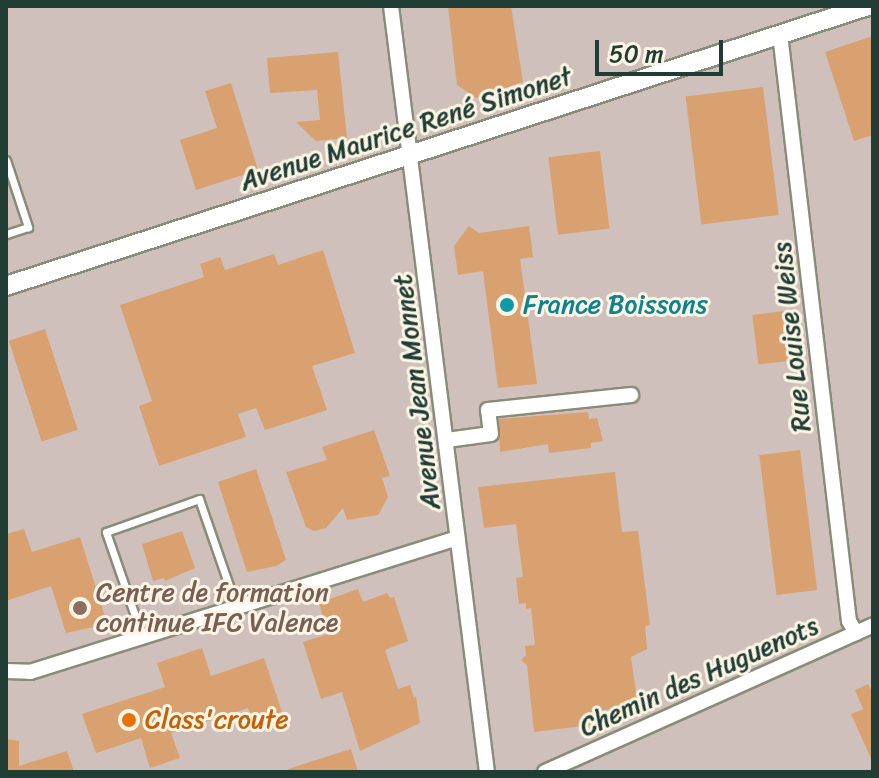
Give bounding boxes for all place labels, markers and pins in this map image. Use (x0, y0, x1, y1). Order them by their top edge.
place label: France Boissons (523, 289, 708, 321)
marker: France Boissons (498, 296, 516, 314)
place label: Centre de formation continue IFC Valence (96, 577, 336, 638)
marker: Centre de formation continue IFC Valence (71, 599, 89, 617)
place label: Class'croute (145, 704, 289, 736)
marker: Class'croute (120, 711, 138, 729)

